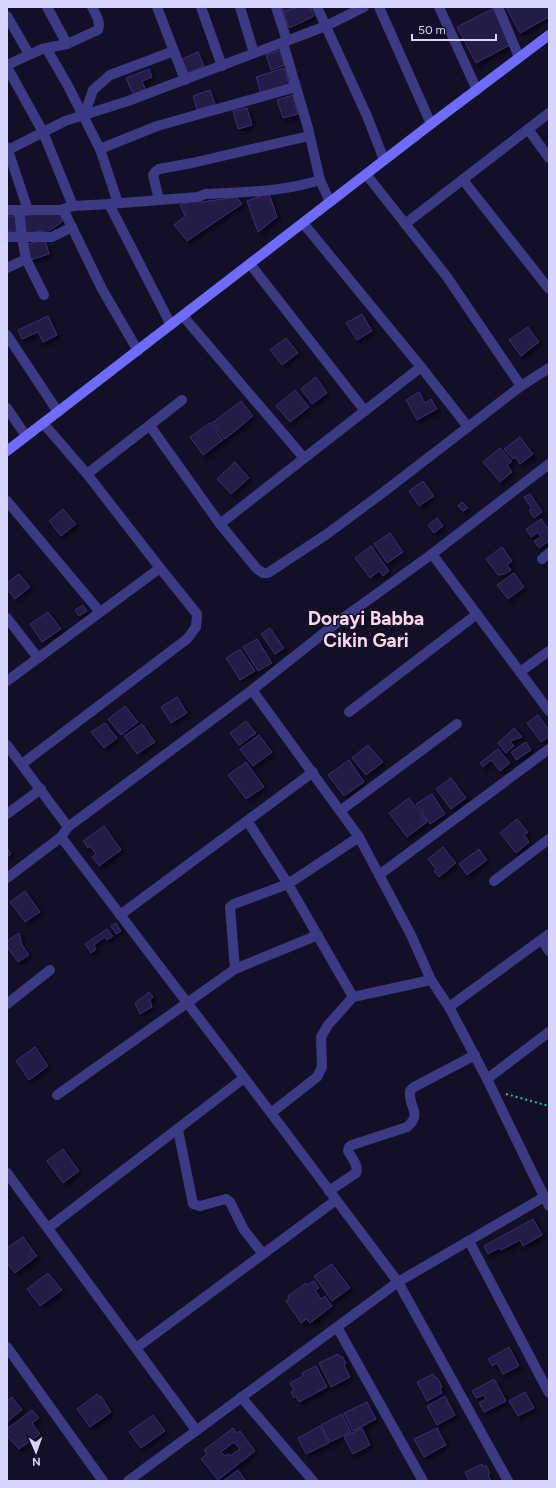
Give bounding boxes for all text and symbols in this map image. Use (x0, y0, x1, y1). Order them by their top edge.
scale bar (412, 16, 496, 42)
text: 50 m (418, 23, 446, 37)
district label: Dorayi Babba Cikin Gari (308, 607, 424, 652)
north arrow (16, 1432, 56, 1472)
text: N (32, 1455, 41, 1468)

